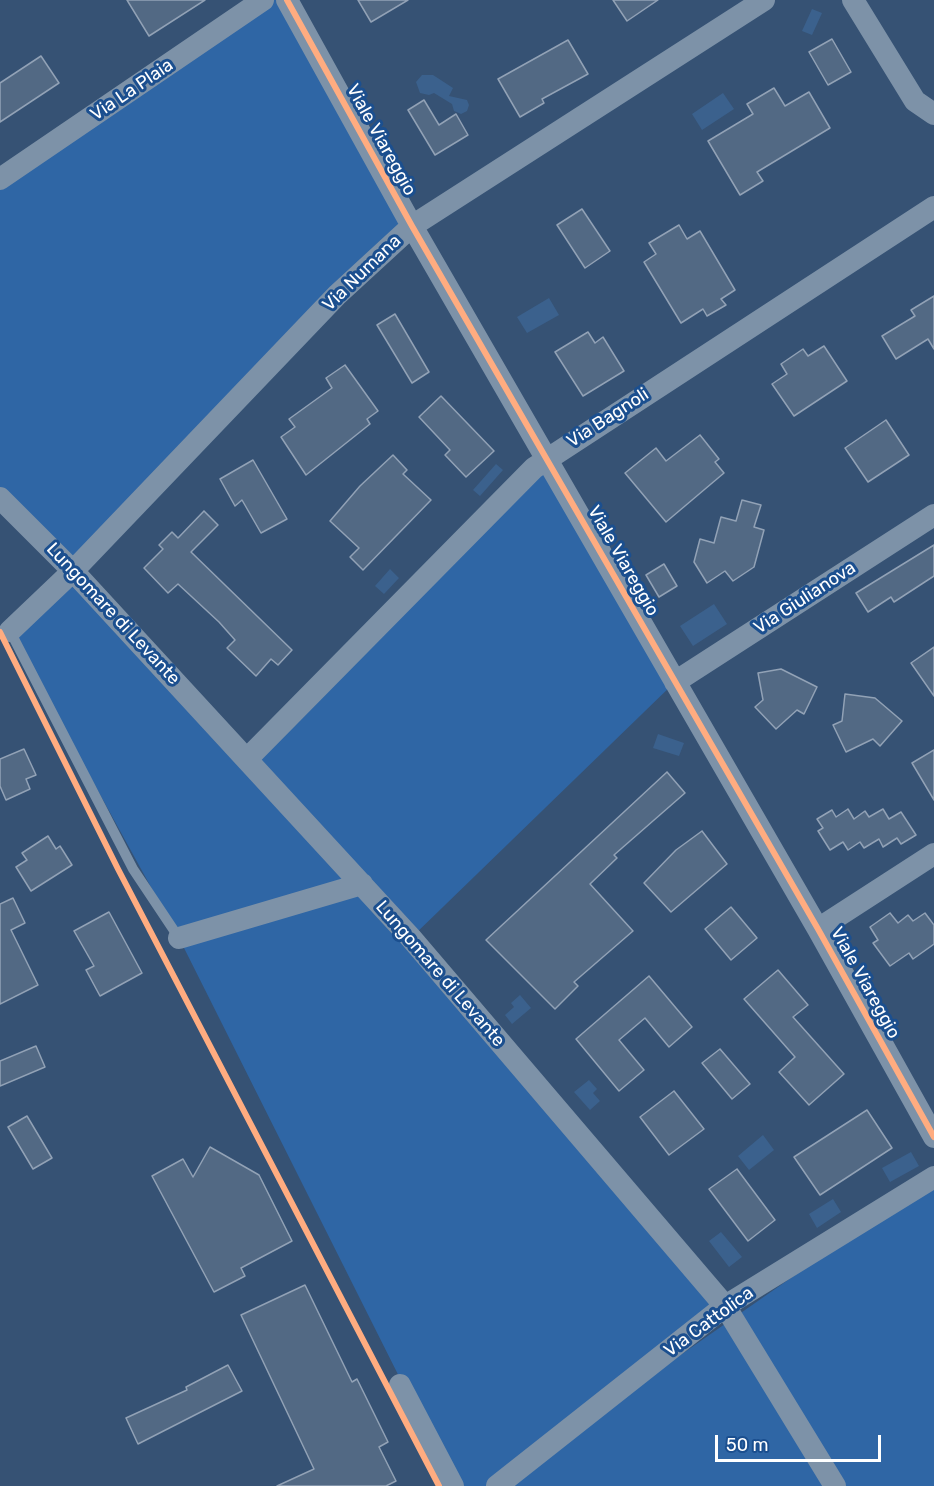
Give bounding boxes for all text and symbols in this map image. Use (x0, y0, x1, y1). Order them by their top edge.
street label: Via La Plaia (87, 54, 177, 126)
street label: Viale Viareggio (342, 81, 420, 199)
street label: Via Numana (318, 230, 406, 316)
street label: Via Bagnoli (563, 384, 653, 452)
street label: Viale Viareggio (583, 502, 663, 620)
street label: Lungomare di Levante (42, 538, 184, 690)
street label: Via Giulianova (750, 557, 860, 639)
street label: Lungomare di Levante (371, 897, 509, 1051)
street label: Viale Viareggio (826, 924, 904, 1042)
street label: Via Cattolica (660, 1282, 758, 1362)
scale bar (718, 1423, 884, 1461)
text: 50 m (726, 1434, 769, 1456)

